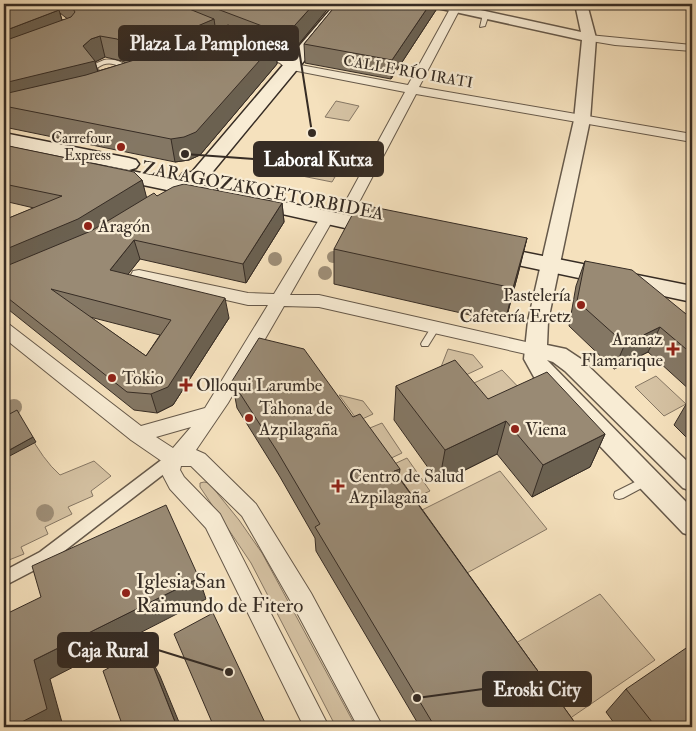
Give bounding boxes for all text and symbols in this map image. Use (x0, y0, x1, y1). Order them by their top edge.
callout: Plaza La Pamplonesa (119, 26, 298, 60)
text: Plaza La Pamplonesa (130, 32, 290, 57)
street label: CALLE RÍO IRATI (342, 50, 474, 93)
place label: Carrefour Express (51, 129, 111, 166)
marker: Carrefour Express (115, 141, 127, 153)
callout: Laboral Kutxa (254, 142, 383, 176)
text: Laboral Kutxa (264, 148, 374, 172)
street label: ZARAGOZAKO ETORBIDEA (140, 156, 386, 226)
place label: Aragón (97, 215, 150, 238)
marker: Aragón (82, 220, 94, 232)
place label: Pastelería Cafetería Eretz (460, 284, 572, 328)
marker: Pastelería Cafetería Eretz (575, 299, 587, 311)
place label: Aranaz Flamarique (581, 328, 663, 372)
marker: Aranaz Flamarique (667, 343, 679, 355)
place label: Tokio (122, 367, 164, 390)
marker: Tokio (106, 372, 118, 384)
place label: Olloqui Larumbe (196, 374, 323, 397)
marker: Olloqui Larumbe (180, 379, 192, 391)
place label: Tahona de Azpilagaña (258, 397, 339, 441)
marker: Tahona de Azpilagaña (243, 412, 255, 424)
place label: Viena (525, 418, 567, 441)
marker: Viena (509, 423, 521, 435)
place label: Centro de Salud Azpilagaña (348, 465, 464, 509)
marker: Centro de Salud Azpilagaña (331, 479, 345, 493)
place label: Iglesia San Raimundo de Fitero (136, 568, 303, 619)
marker: Iglesia San Raimundo de Fitero (120, 587, 132, 599)
callout: Caja Rural (58, 633, 158, 667)
text: Caja Rural (68, 639, 149, 663)
callout: Eroski City (483, 672, 591, 706)
text: Eroski City (493, 678, 582, 703)

